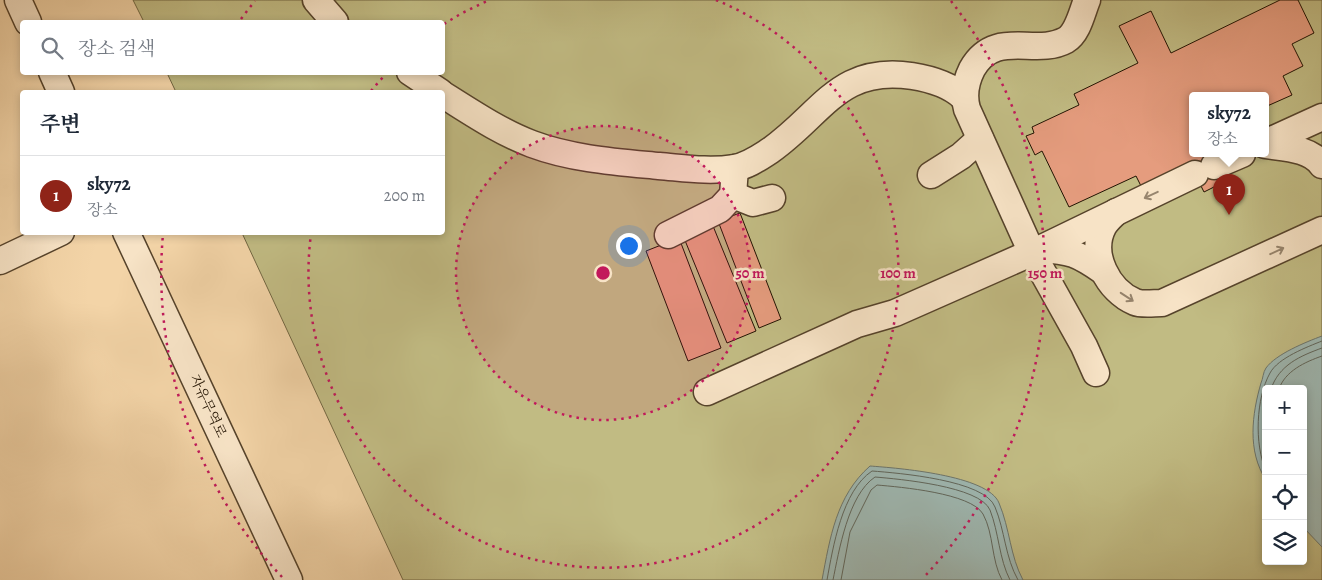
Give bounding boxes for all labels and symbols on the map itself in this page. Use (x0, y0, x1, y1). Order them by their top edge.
pin: 1 (1213, 174, 1245, 215)
one-way arrow (1144, 191, 1159, 200)
your location (616, 233, 642, 259)
one-way arrow (1269, 245, 1284, 255)
text: 50 m (735, 263, 765, 283)
text: 100 m (880, 263, 916, 283)
text: 150 m (1028, 263, 1063, 283)
centre of rings (594, 264, 612, 282)
one-way arrow (1120, 292, 1134, 302)
street label: 자유무역로 (185, 371, 231, 441)

